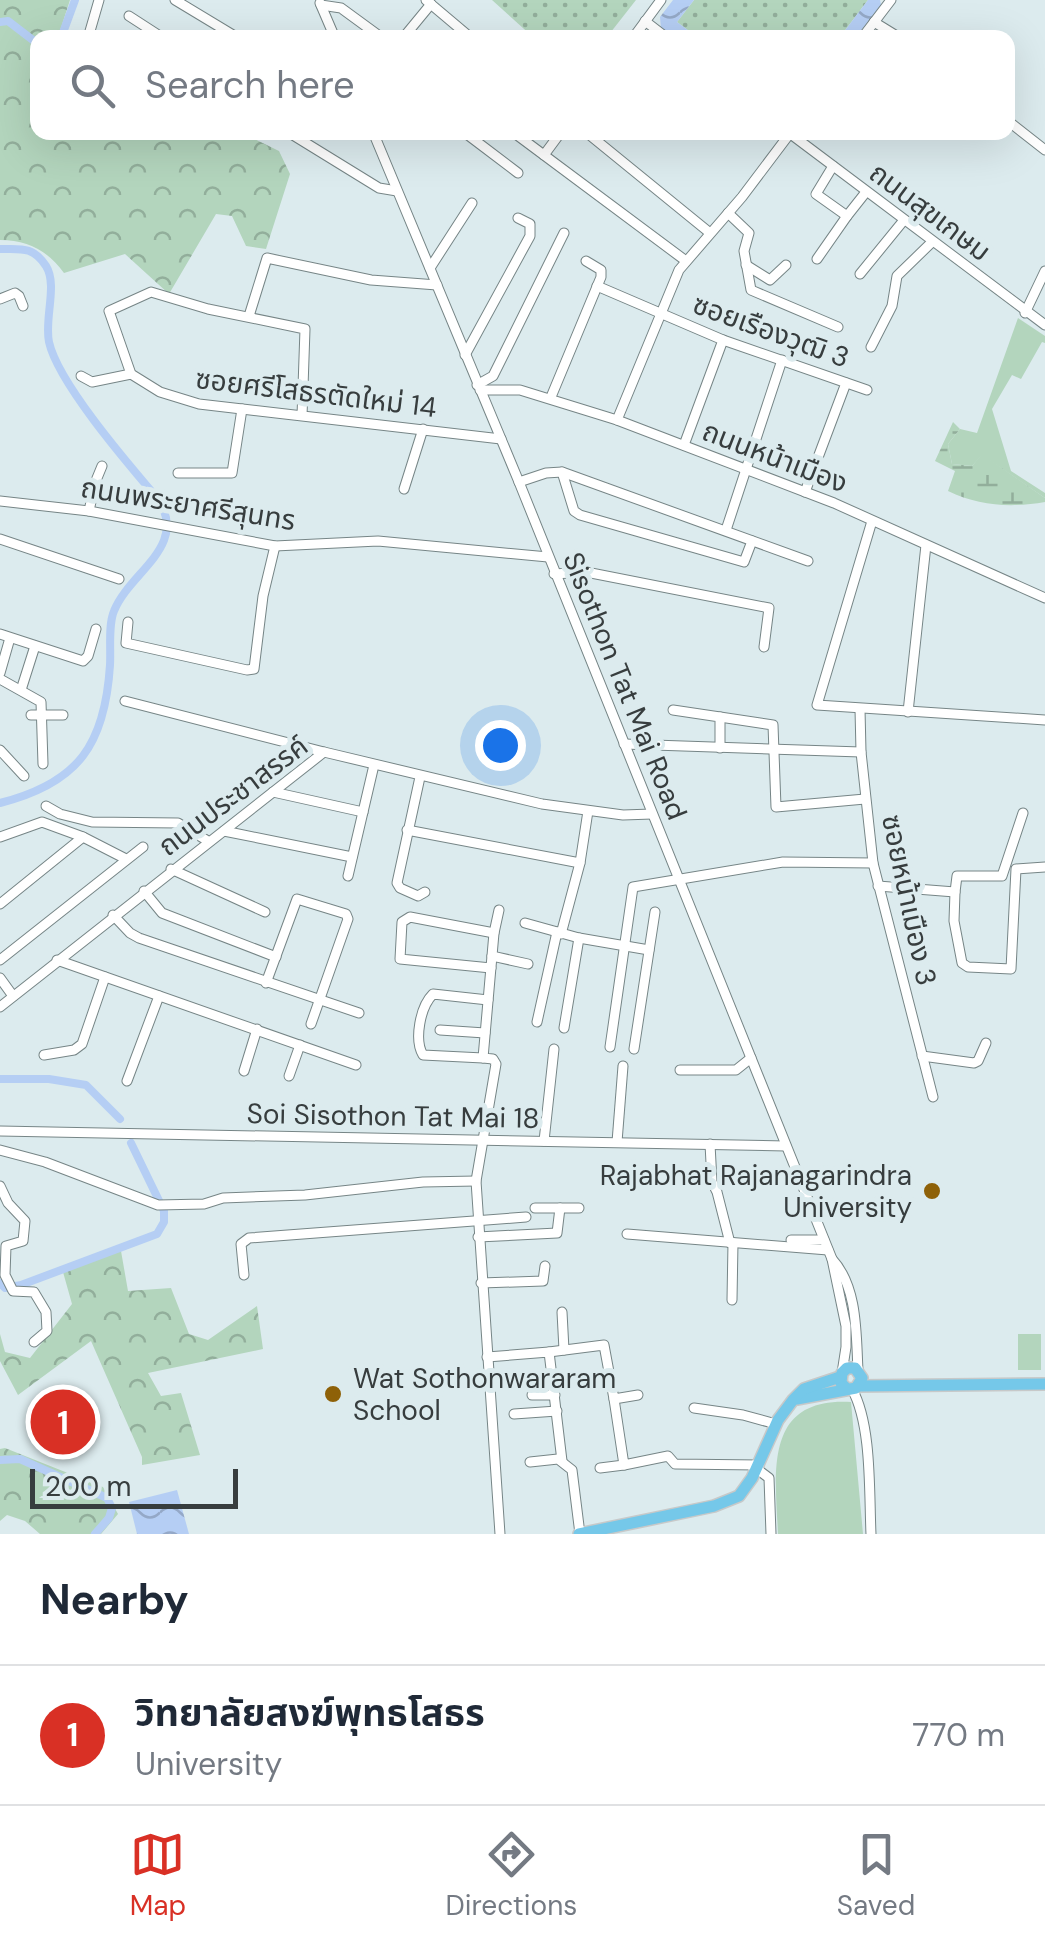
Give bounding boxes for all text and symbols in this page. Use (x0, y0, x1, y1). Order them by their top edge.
search box (30, 30, 1015, 140)
icon: search (65, 58, 120, 113)
text: Search here (145, 60, 355, 110)
street label: ถนนสุขเกษม (862, 154, 998, 270)
street label: ซอยเรืองวุฒิ 3 (688, 286, 854, 376)
street label: ซอยศรีโสธรตัดใหม่ 14 (193, 360, 439, 426)
street label: ถนนหน้าเมือง (697, 412, 853, 502)
street label: ถนนพระยาศรีสุนทร (78, 469, 298, 539)
street label: Sisothon Tat Mai Road (554, 547, 696, 825)
your location (475, 720, 526, 771)
street label: ถนนประชาสรรค์ (151, 727, 315, 865)
street label: ซอยหน้าเมือง 3 (873, 811, 945, 989)
street label: Soi Sisothon Tat Mai 18 (246, 1095, 540, 1137)
place label: Rajabhat Rajanagarindra University (600, 1157, 912, 1226)
marker: Rajabhat Rajanagarindra University (921, 1180, 943, 1202)
place label: Wat Sothonwararam School (353, 1360, 616, 1429)
marker: Wat Sothonwararam School (322, 1383, 344, 1405)
pin: 1 (30, 1384, 96, 1460)
scale bar (30, 1464, 238, 1508)
text: 200 m (45, 1468, 132, 1505)
text: Nearby (40, 1572, 189, 1627)
text: วิทยาลัยสงฆ์พุทธโสธร (135, 1688, 485, 1738)
text: 1 (67, 1714, 78, 1756)
text: 770 m (912, 1714, 1005, 1756)
text: University (135, 1743, 282, 1785)
tab: Map (130, 1827, 186, 1924)
tab: Directions (446, 1827, 577, 1924)
tab: Saved (837, 1827, 915, 1924)

